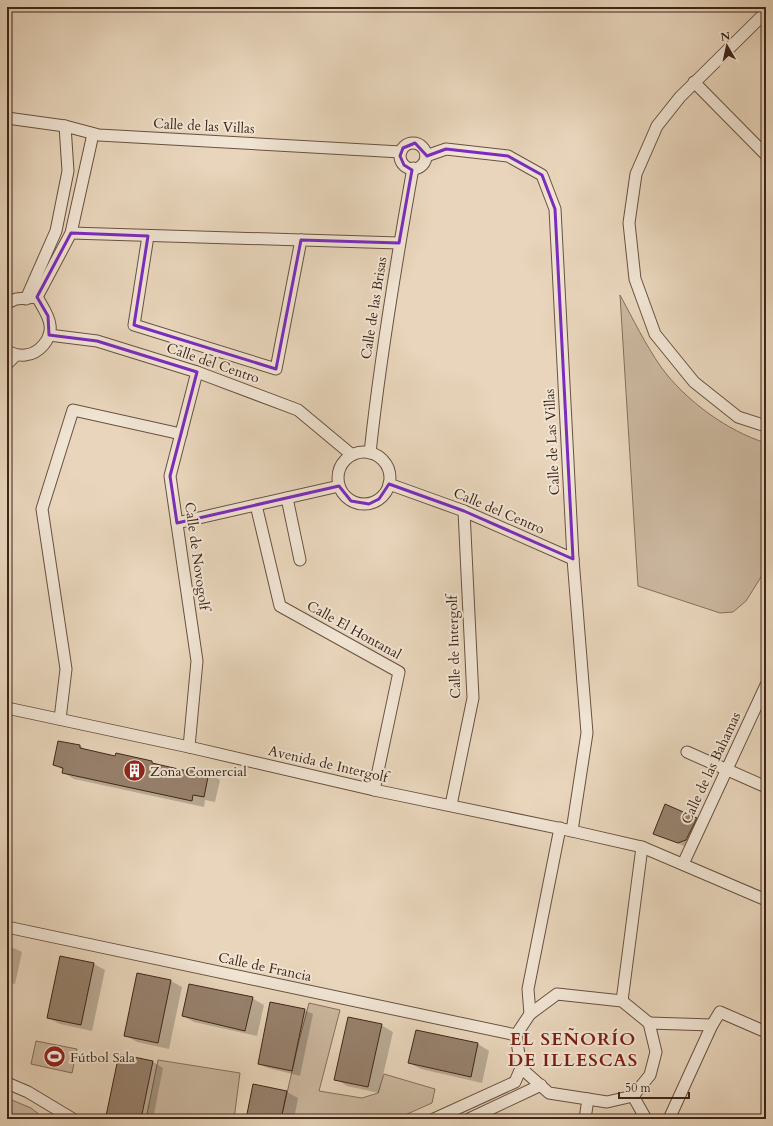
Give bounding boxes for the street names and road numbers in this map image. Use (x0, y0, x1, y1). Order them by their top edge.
street label: Calle de las Villas (153, 114, 256, 138)
street label: Calle de las Brisas (357, 255, 392, 361)
street label: Calle del Centro (164, 338, 262, 388)
street label: Calle de Las Villas (540, 388, 564, 496)
street label: Calle del Centro (451, 483, 548, 539)
street label: Calle de Novogolf (180, 501, 214, 614)
street label: Calle de Intergolf (443, 592, 465, 699)
street label: Calle El Hontanal (303, 596, 405, 664)
street label: Calle de las Bahamas (677, 709, 745, 827)
street label: Avenida de Intergolf (266, 741, 392, 788)
street label: Calle de Francia (217, 948, 313, 986)

